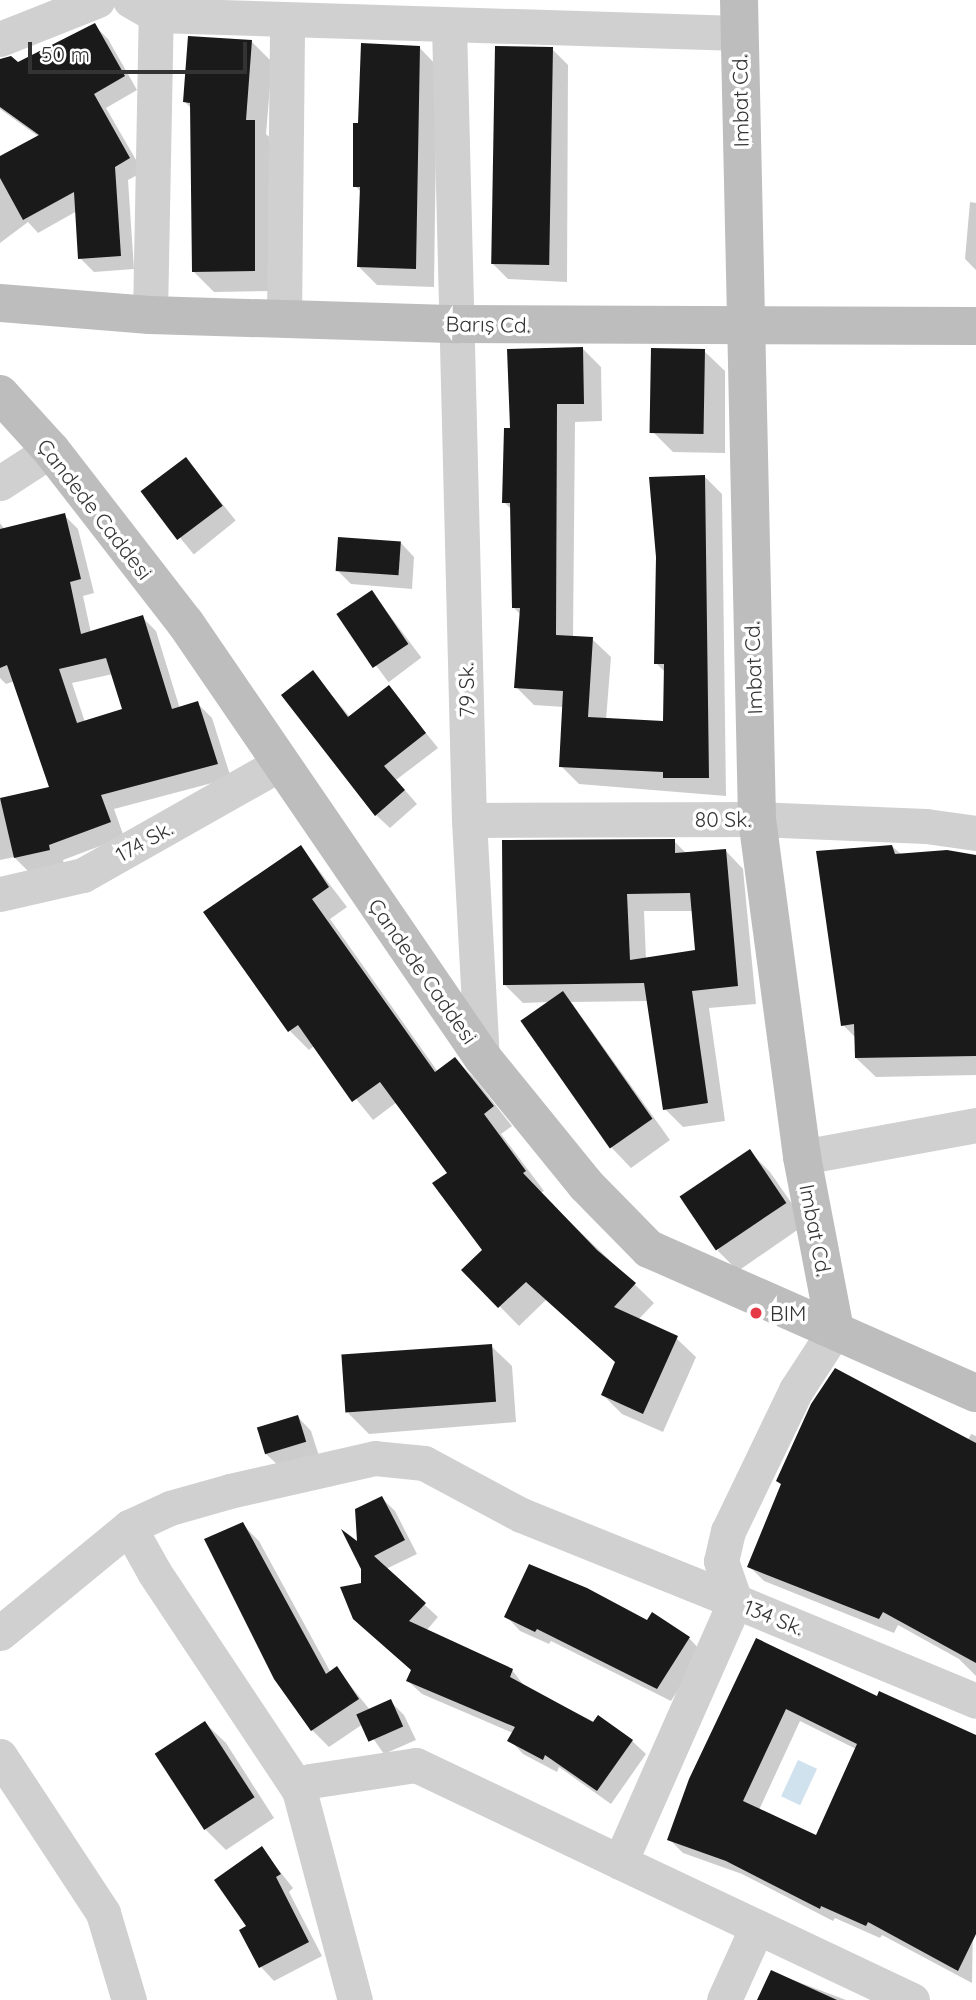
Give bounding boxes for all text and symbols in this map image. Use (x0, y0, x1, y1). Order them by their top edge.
scale bar (32, 28, 250, 72)
text: 50 m (41, 41, 90, 67)
street label: Imbat Cd. (727, 54, 753, 148)
street label: Barış Cd. (445, 311, 531, 337)
street label: Çandede Caddesi (32, 434, 158, 584)
street label: Imbat Cd. (739, 621, 767, 715)
street label: 79 Sk. (453, 662, 479, 718)
street label: 80 Sk. (695, 806, 751, 832)
street label: 174 Sk. (111, 815, 177, 867)
street label: Çandede Caddesi (363, 893, 483, 1049)
street label: Imbat Cd. (795, 1182, 837, 1278)
place label: BIM (770, 1300, 806, 1326)
marker: BIM (748, 1305, 764, 1321)
street label: 134 Sk. (740, 1594, 808, 1640)

